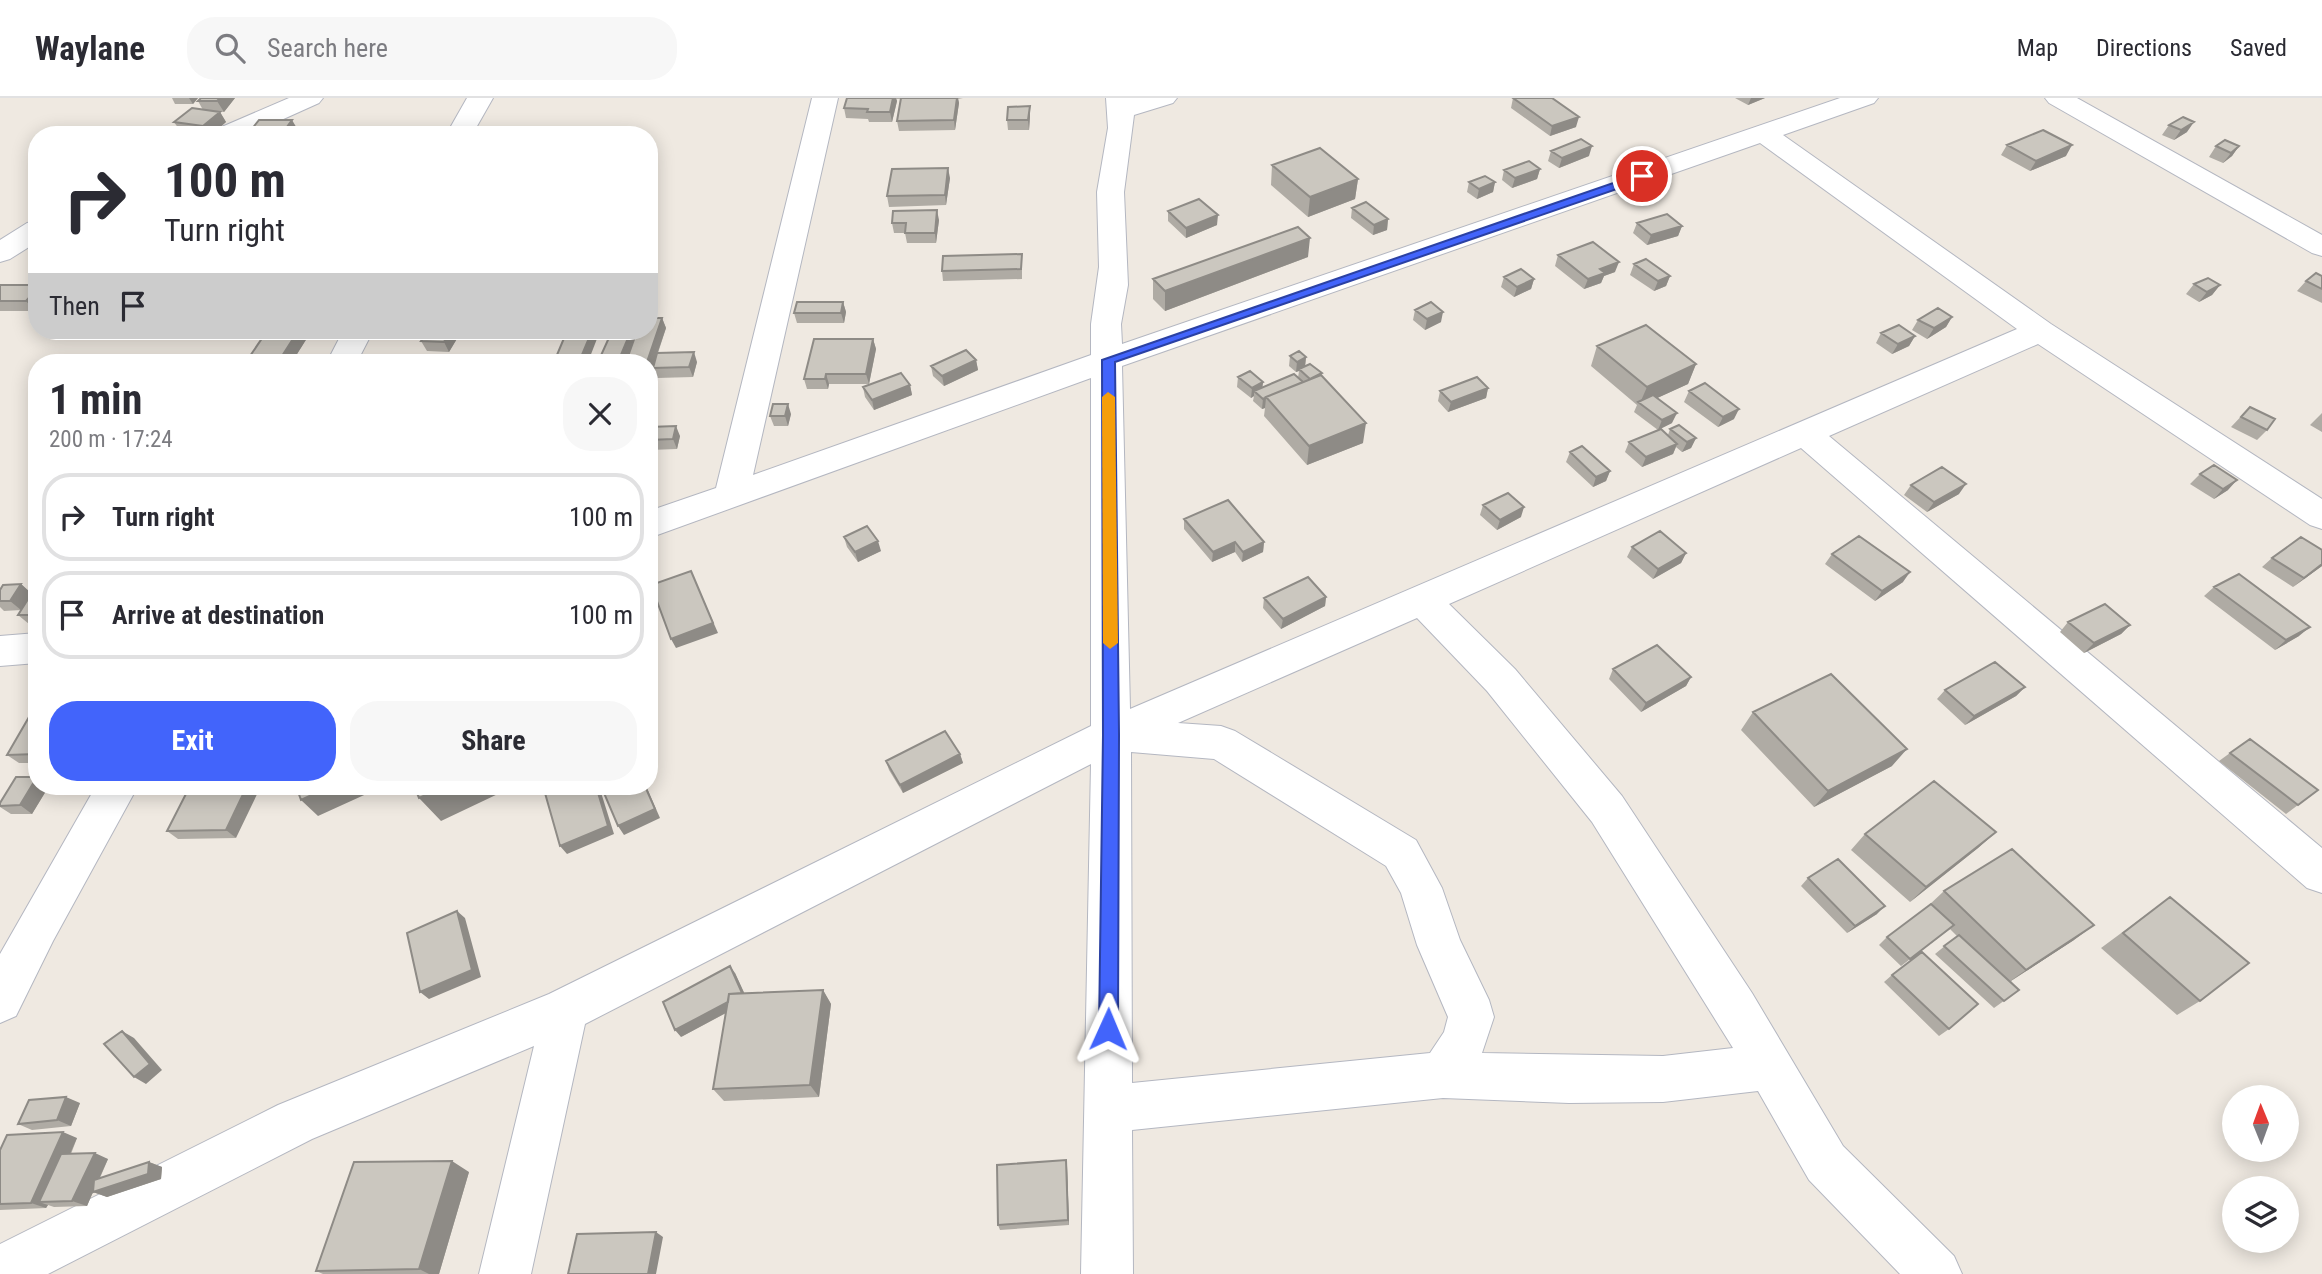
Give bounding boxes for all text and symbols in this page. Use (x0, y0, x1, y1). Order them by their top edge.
search box (187, 17, 677, 80)
text: Waylane (35, 29, 145, 68)
icon: search (211, 29, 249, 67)
text: Search here (267, 33, 388, 63)
text: Map (2017, 34, 2058, 62)
text: Directions (2096, 34, 2192, 62)
text: Saved (2230, 34, 2287, 62)
pin (1612, 146, 1672, 206)
text: 100 m (164, 152, 286, 209)
icon: right (49, 154, 140, 245)
icon: arrive (1623, 157, 1661, 195)
text: Turn right (164, 211, 285, 249)
icon: arrive (114, 287, 152, 325)
text: Then (49, 291, 100, 321)
text: 1 min (49, 375, 142, 424)
button: close (563, 377, 637, 451)
text: 200 m · 17:24 (49, 426, 173, 453)
icon: right (53, 498, 91, 536)
text: Turn right (112, 502, 214, 532)
text: 100 m (569, 502, 633, 532)
icon: arrive (53, 596, 91, 634)
text: Arrive at destination (112, 600, 324, 630)
text: 100 m (569, 600, 633, 630)
button: Exit (49, 701, 336, 781)
button: Share (350, 701, 637, 781)
position arrow (1071, 992, 1145, 1066)
north arrow (2222, 1085, 2300, 1162)
map controls (2222, 1085, 2299, 1253)
button: layers (2222, 1176, 2299, 1253)

